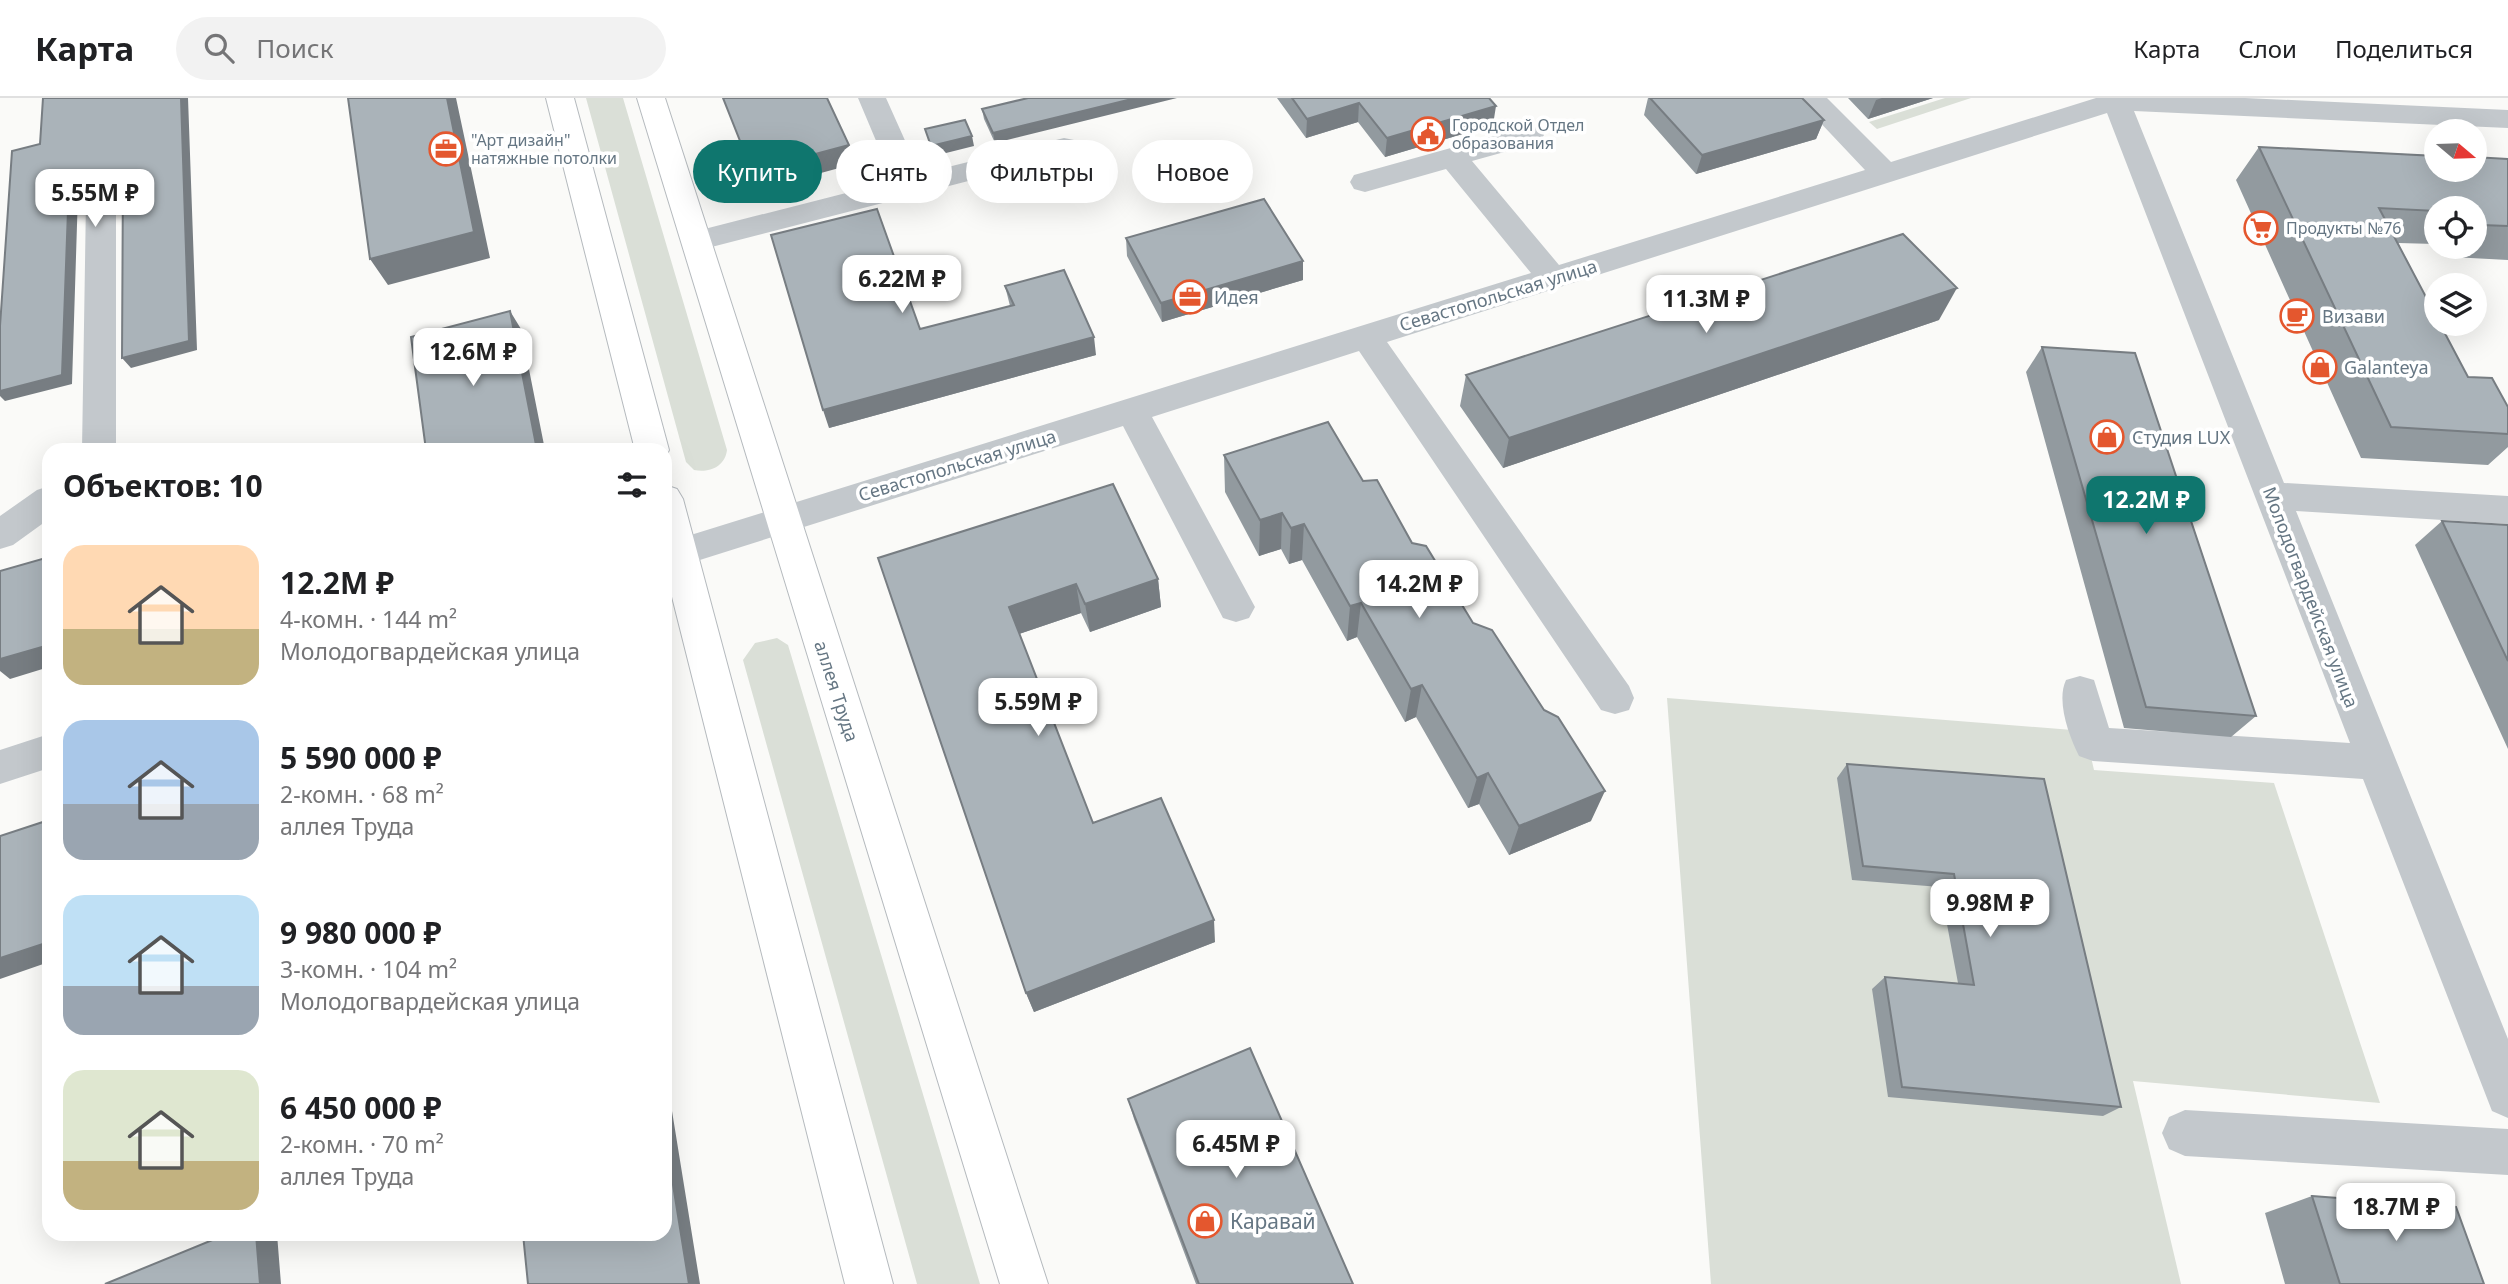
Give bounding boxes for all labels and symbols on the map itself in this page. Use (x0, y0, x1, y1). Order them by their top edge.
place label: Городской Отдел образования (1452, 114, 1584, 154)
public building icon: Городской Отдел образования (1409, 115, 1447, 153)
north arrow (2424, 119, 2487, 182)
place label: "Арт дизайн" натяжные потолки (471, 129, 617, 169)
office icon: "Арт дизайн" натяжные потолки (427, 130, 465, 168)
pin: 5.55M ₽ (30, 170, 160, 229)
supermarket icon: Продукты №76 (2242, 209, 2280, 247)
place label: Продукты №76 (2286, 217, 2402, 239)
street label: Севастопольская улица (1396, 253, 1600, 337)
pin: 6.22M ₽ (837, 256, 967, 315)
pin: 11.3M ₽ (1641, 275, 1771, 335)
office icon: Идея (1171, 278, 1209, 316)
place label: Идея (1214, 285, 1259, 309)
cafe icon: Визави (2278, 297, 2316, 335)
place label: Визави (2322, 304, 2385, 328)
pin: 12.6M ₽ (408, 328, 538, 388)
shop icon: Galanteya (2301, 348, 2339, 386)
place label: Galanteya (2344, 355, 2429, 379)
shop icon: Студия LUX (2088, 418, 2126, 456)
street label: Севастопольская улица (855, 423, 1059, 507)
place label: Студия LUX (2132, 425, 2231, 449)
pin: 12.2M ₽ (2081, 476, 2211, 536)
street label: Молодогвардейская улица (2258, 483, 2364, 711)
pin: 14.2M ₽ (1354, 560, 1484, 620)
street label: аллея Труда (809, 637, 865, 745)
pin: 5.59M ₽ (973, 678, 1103, 738)
pin: 9.98M ₽ (1925, 880, 2055, 939)
pin: 6.45M ₽ (1171, 1121, 1301, 1180)
pin: 18.7M ₽ (2331, 1184, 2461, 1243)
shop icon: Каравай (1186, 1202, 1224, 1240)
place label: Каравай (1230, 1207, 1316, 1235)

